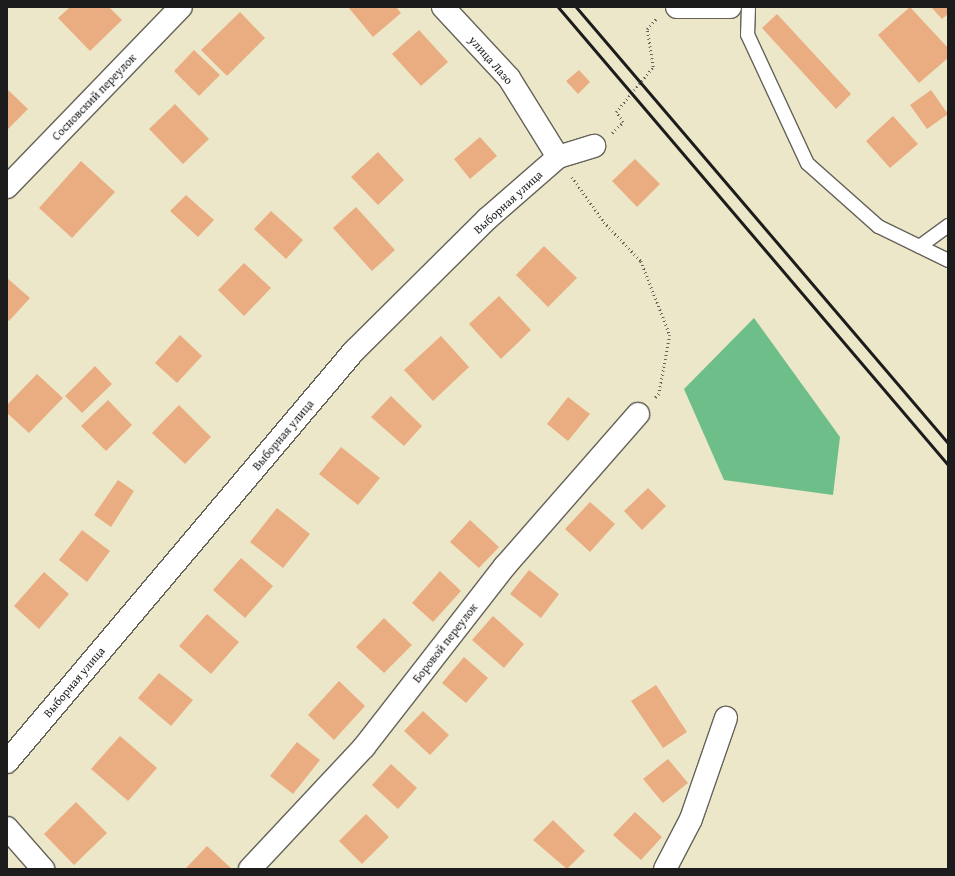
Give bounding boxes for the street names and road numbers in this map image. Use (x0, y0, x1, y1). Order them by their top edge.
street label: улица Лазо (466, 33, 516, 87)
street label: Сосновский переулок (49, 51, 139, 143)
street label: Выборная улица (471, 167, 545, 237)
street label: Выборная улица (249, 397, 317, 473)
street label: Боровой переулок (409, 600, 481, 686)
street label: Выборная улица (40, 644, 108, 720)

